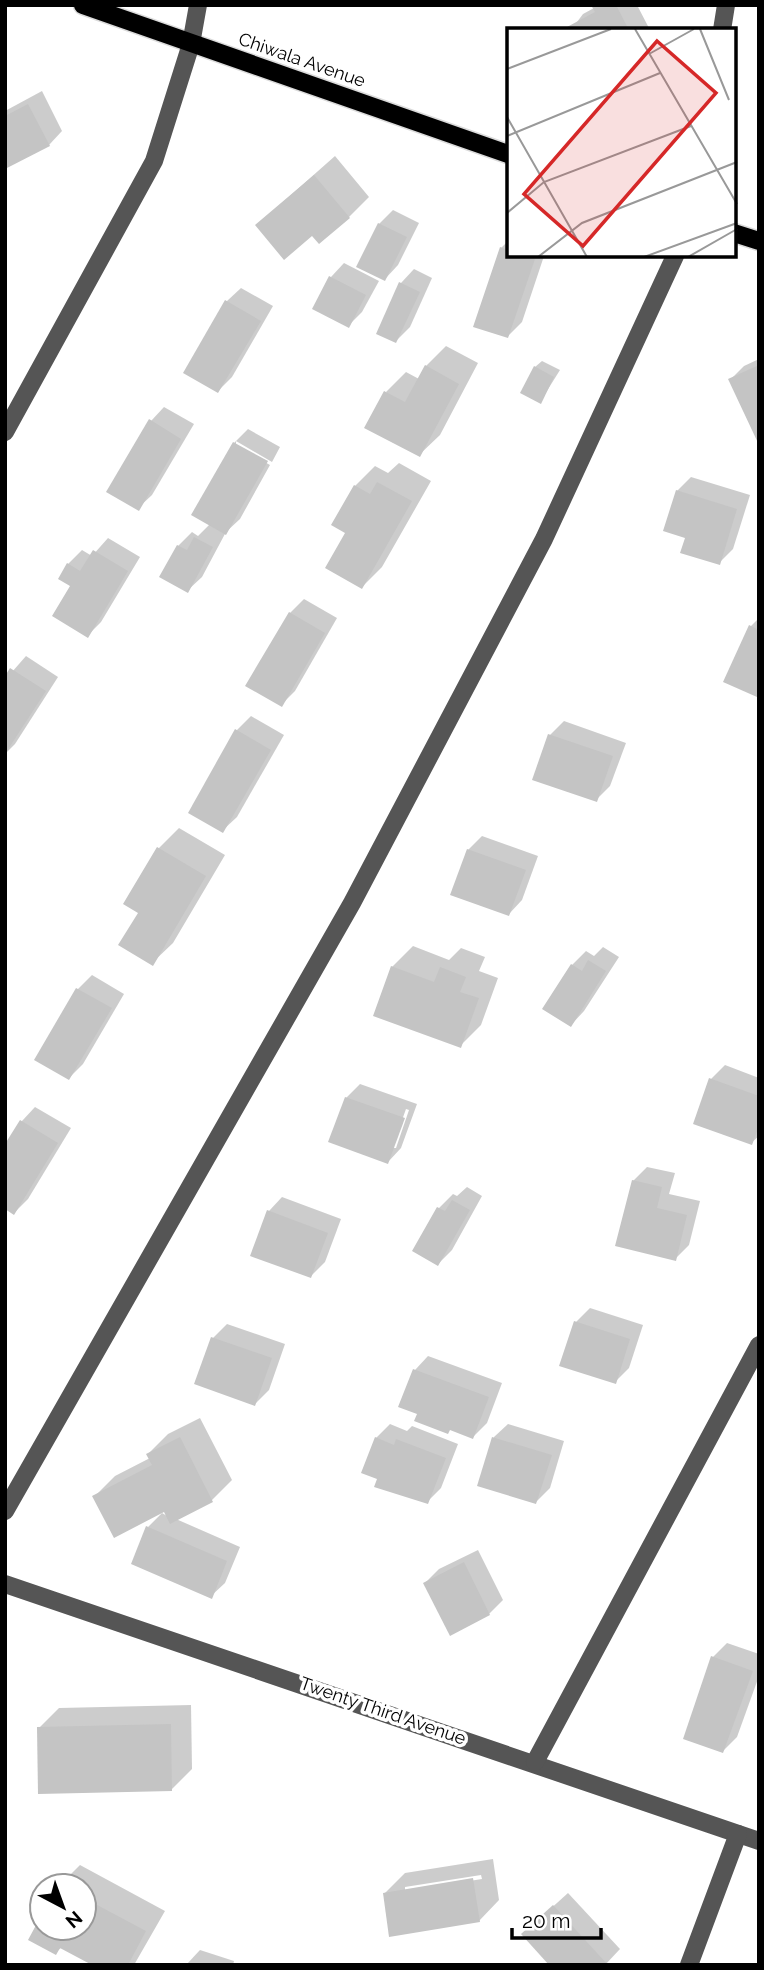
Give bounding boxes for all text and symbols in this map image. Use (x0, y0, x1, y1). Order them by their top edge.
street label: Chiwala Avenue (236, 28, 369, 91)
inset map (507, 28, 736, 257)
street label: Twenty Third Avenue (297, 1672, 469, 1749)
north arrow (28, 1872, 98, 1942)
scale bar (512, 1896, 601, 1940)
text: N (61, 1907, 87, 1933)
text: 20 m (522, 1908, 570, 1933)

